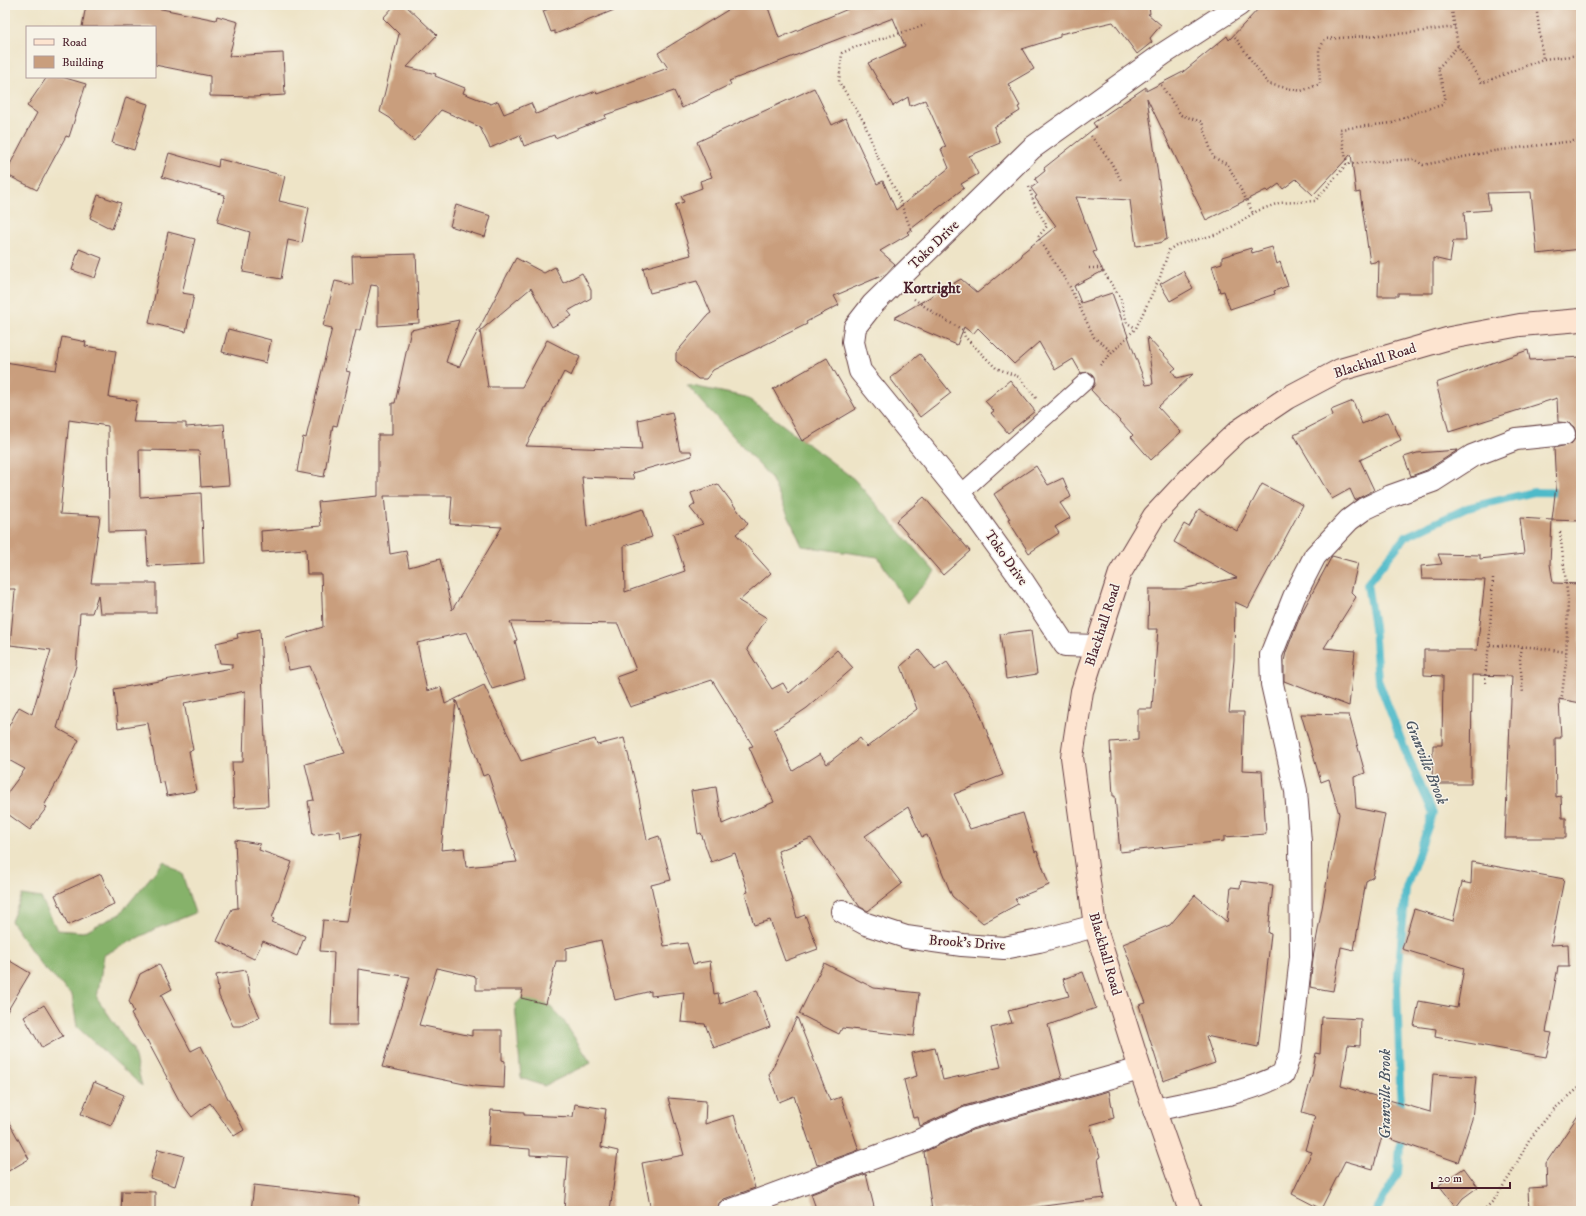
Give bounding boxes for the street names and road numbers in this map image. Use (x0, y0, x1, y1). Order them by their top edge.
street label: Toko Drive (905, 216, 963, 274)
street label: Blackhall Road (1332, 339, 1418, 383)
street label: Toko Drive (980, 527, 1032, 589)
street label: Blackhall Road (1081, 582, 1125, 668)
street label: Blackhall Road (1085, 910, 1125, 998)
street label: Brook's Drive (928, 931, 1006, 955)

